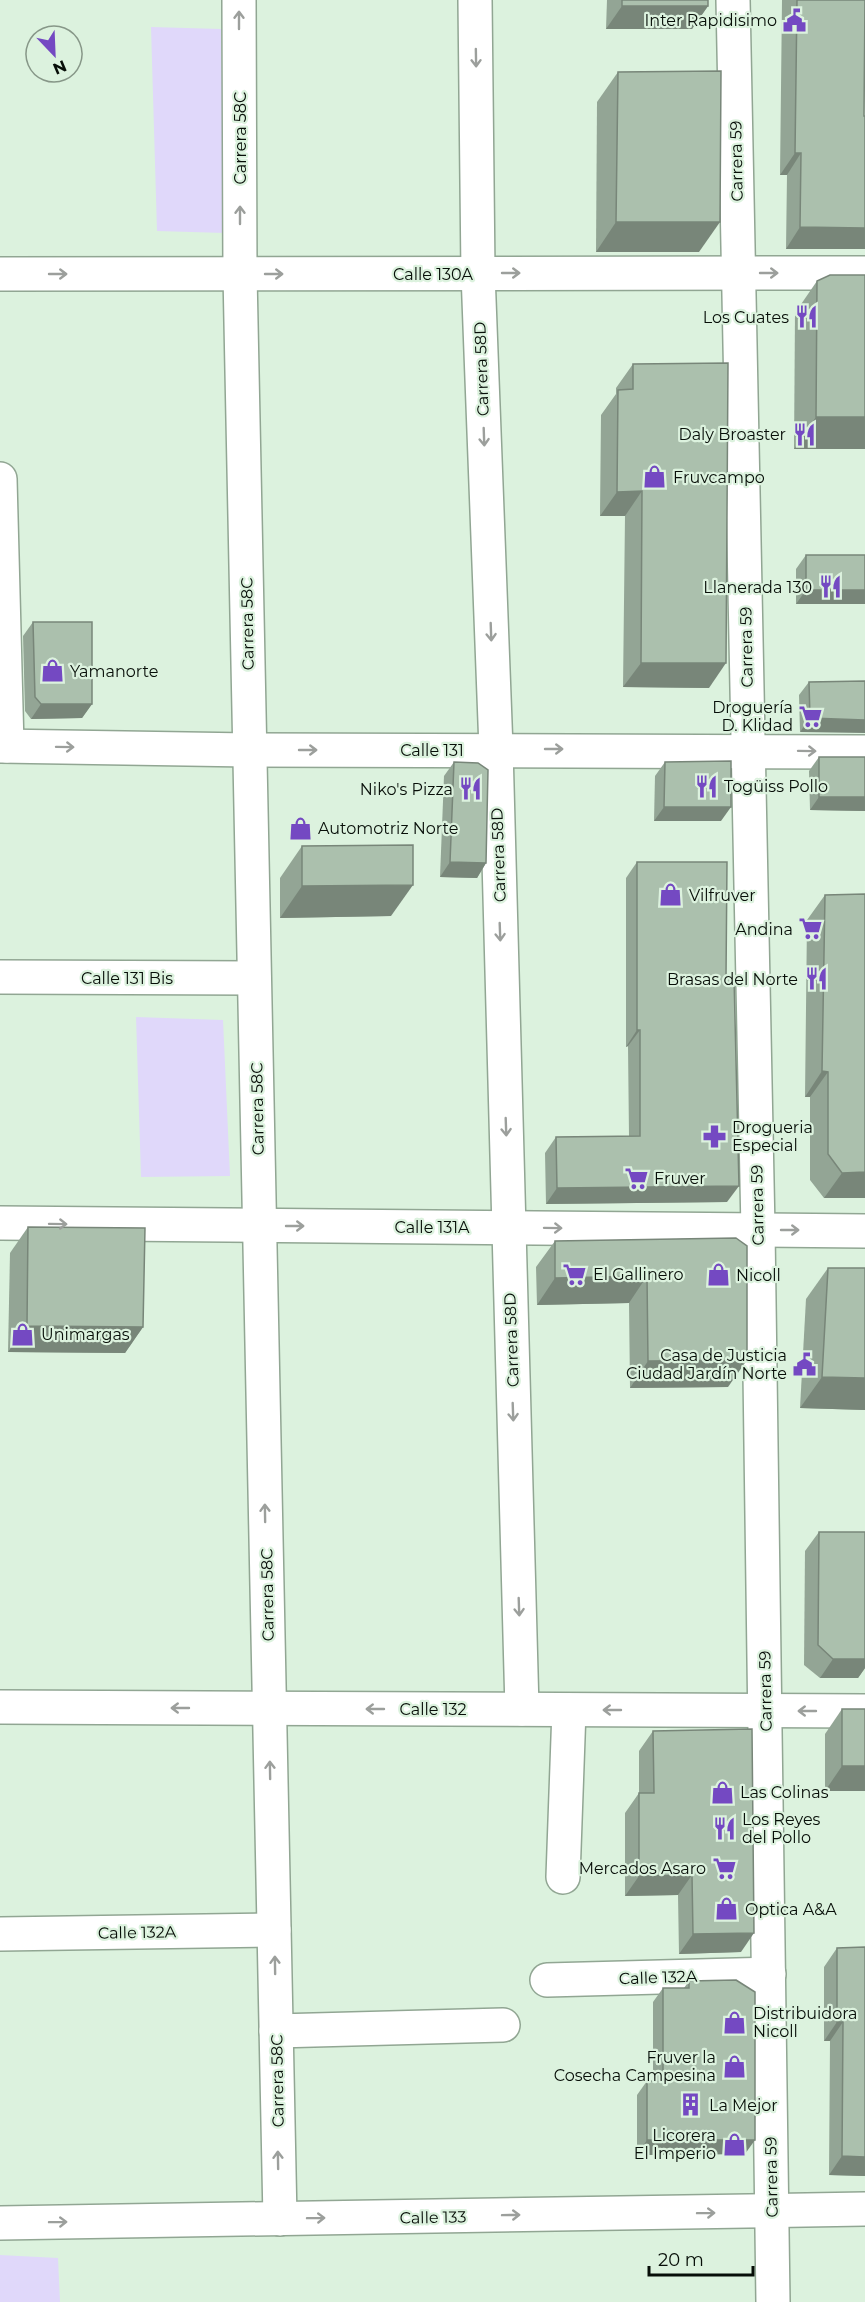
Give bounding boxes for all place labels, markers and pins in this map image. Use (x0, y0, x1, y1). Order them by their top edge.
public building icon: Inter Rapidisimo (782, 7, 808, 33)
place label: Inter Rapidisimo (645, 11, 777, 30)
restaurant icon: Los Cuates (794, 304, 820, 330)
place label: Los Cuates (703, 308, 789, 327)
restaurant icon: Daly Broaster (791, 421, 817, 447)
place label: Daly Broaster (678, 425, 786, 444)
shop icon: Fruvcampo (642, 464, 668, 490)
place label: Fruvcampo (673, 468, 765, 487)
restaurant icon: Llanerada 130 (817, 574, 843, 600)
place label: Llanerada 130 (703, 578, 812, 597)
shop icon: Yamanorte (39, 658, 65, 684)
place label: Yamanorte (70, 662, 158, 681)
place label: Droguería D. Klidad (712, 698, 793, 735)
supermarket icon: Droguería D. Klidad (798, 703, 824, 729)
restaurant icon: Togüiss Pollo (693, 773, 719, 799)
restaurant icon: Niko's Pizza (458, 776, 484, 802)
place label: Togüiss Pollo (724, 777, 828, 796)
place label: Niko's Pizza (360, 780, 453, 799)
shop icon: Automotriz Norte (287, 815, 313, 841)
place label: Automotriz Norte (318, 819, 458, 838)
shop icon: Vilfruver (658, 882, 684, 908)
place label: Vilfruver (689, 886, 756, 905)
supermarket icon: Andina (798, 916, 824, 942)
place label: Andina (735, 920, 793, 939)
restaurant icon: Brasas del Norte (803, 966, 829, 992)
place label: Brasas del Norte (667, 970, 798, 989)
place label: Drogueria Especial (732, 1118, 813, 1155)
pharmacy icon: Drogueria Especial (701, 1123, 727, 1149)
supermarket icon: Fruver (623, 1165, 649, 1191)
place label: Fruver (654, 1169, 706, 1188)
supermarket icon: El Gallinero (562, 1261, 588, 1287)
shop icon: Nicoll (705, 1262, 731, 1288)
place label: El Gallinero (593, 1265, 684, 1284)
place label: Nicoll (736, 1266, 781, 1285)
shop icon: Unimargas (10, 1321, 36, 1347)
place label: Unimargas (41, 1325, 130, 1344)
place label: Casa de Justicia Ciudad Jardín Norte (626, 1346, 787, 1383)
public building icon: Casa de Justicia Ciudad Jardín Norte (792, 1351, 818, 1377)
shop icon: Las Colinas (709, 1779, 735, 1805)
place label: Las Colinas (740, 1783, 829, 1802)
place label: Los Reyes del Pollo (742, 1810, 821, 1847)
restaurant icon: Los Reyes del Pollo (711, 1815, 737, 1841)
supermarket icon: Mercados Asaro (711, 1855, 737, 1881)
place label: Mercados Asaro (579, 1859, 706, 1878)
shop icon: Optica A&A (714, 1896, 740, 1922)
place label: Optica A&A (745, 1900, 837, 1919)
place label: Distribuidora Nicoll (753, 2004, 857, 2041)
shop icon: Distribuidora Nicoll (722, 2009, 748, 2035)
place label: Fruver la Cosecha Campesina (554, 2048, 716, 2085)
shop icon: Fruver la Cosecha Campesina (721, 2053, 747, 2079)
building icon: La Mejor (678, 2092, 704, 2118)
place label: La Mejor (709, 2096, 778, 2115)
place label: Licorera El Imperio (634, 2126, 716, 2163)
shop icon: Licorera El Imperio (721, 2131, 747, 2157)

